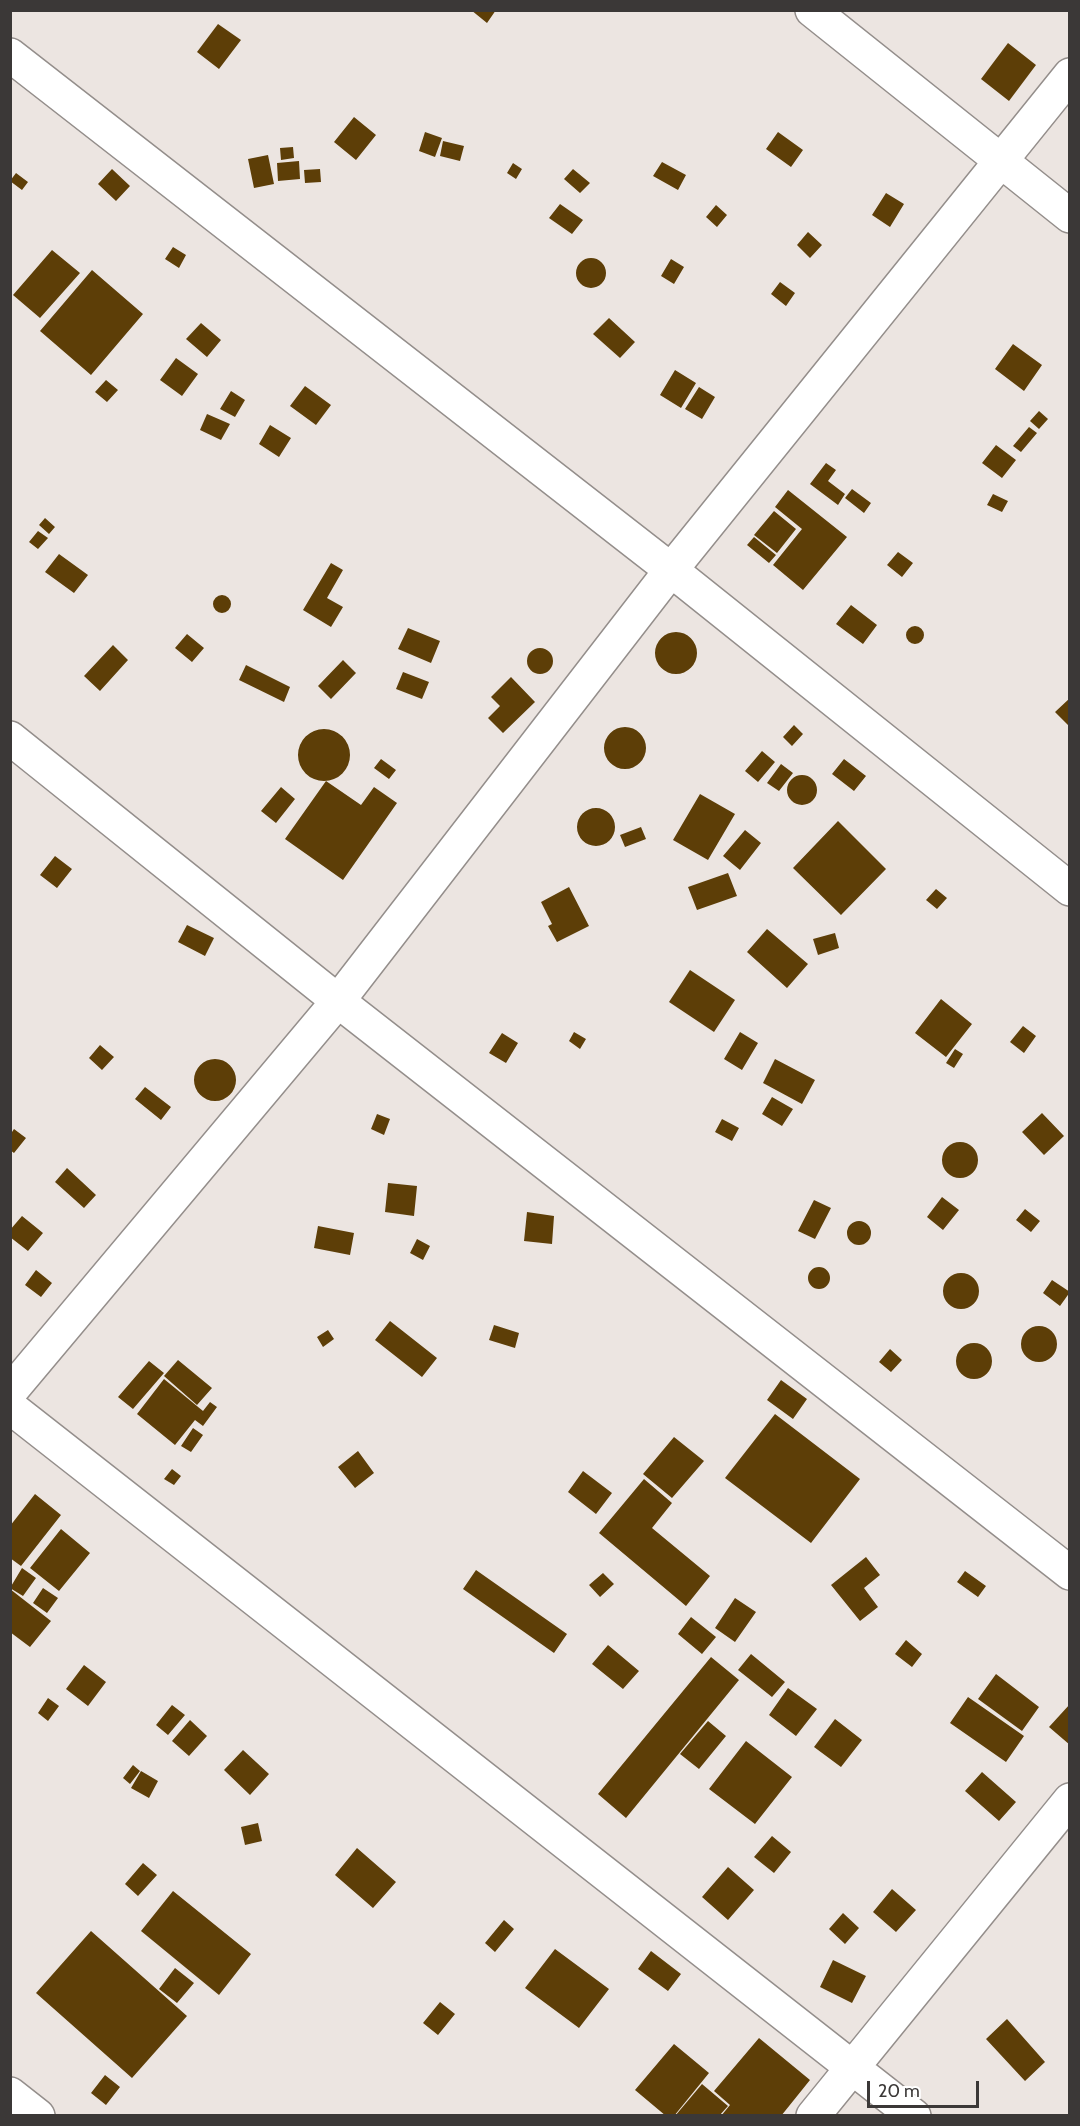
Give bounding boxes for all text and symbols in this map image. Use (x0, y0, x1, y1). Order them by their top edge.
scale bar (870, 2069, 982, 2107)
text: 20 m (878, 2080, 920, 2102)

